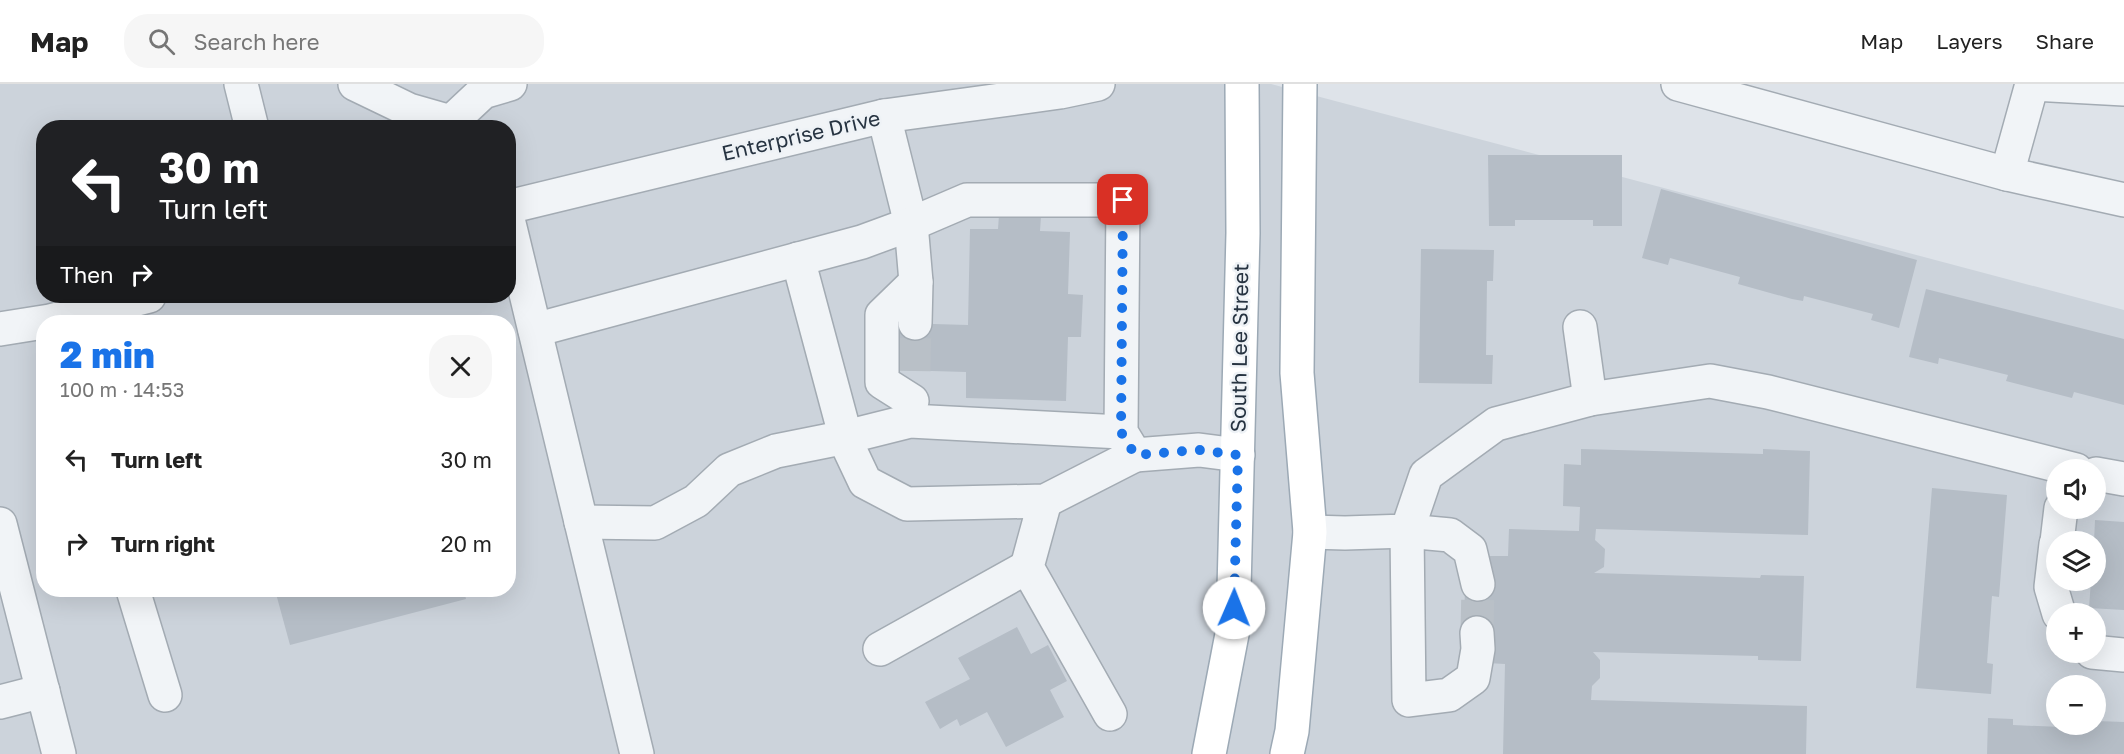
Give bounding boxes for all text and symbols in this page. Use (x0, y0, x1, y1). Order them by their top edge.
search box (124, 14, 544, 68)
text: Map (30, 25, 88, 58)
icon: search (145, 25, 178, 58)
text: Search here (193, 28, 319, 55)
text: Map (1860, 28, 1903, 54)
text: Layers (1936, 28, 2003, 54)
text: Share (2036, 28, 2094, 54)
street label: Enterprise Drive (719, 104, 882, 166)
text: 30 m (159, 142, 259, 192)
icon: left (60, 144, 138, 222)
pin (1097, 174, 1148, 225)
icon: arrive (1106, 183, 1139, 216)
text: Turn left (159, 193, 268, 225)
icon: right (125, 258, 158, 291)
text: Then (60, 261, 113, 288)
street label: South Lee Street (1225, 263, 1253, 433)
text: 2 min (60, 333, 155, 376)
button: close (429, 335, 492, 398)
text: 100 m · 14:53 (60, 377, 184, 401)
icon: left (60, 443, 93, 476)
text: Turn left (111, 446, 202, 473)
text: 30 m (441, 446, 492, 473)
map controls (2046, 459, 2106, 735)
button: sound (2046, 459, 2106, 519)
icon: right (60, 527, 93, 560)
text: Turn right (111, 530, 215, 557)
text: 20 m (441, 530, 492, 557)
button: layers (2046, 531, 2106, 591)
position arrow (1202, 576, 1266, 640)
button: + (2046, 603, 2106, 663)
button: − (2046, 675, 2106, 735)

